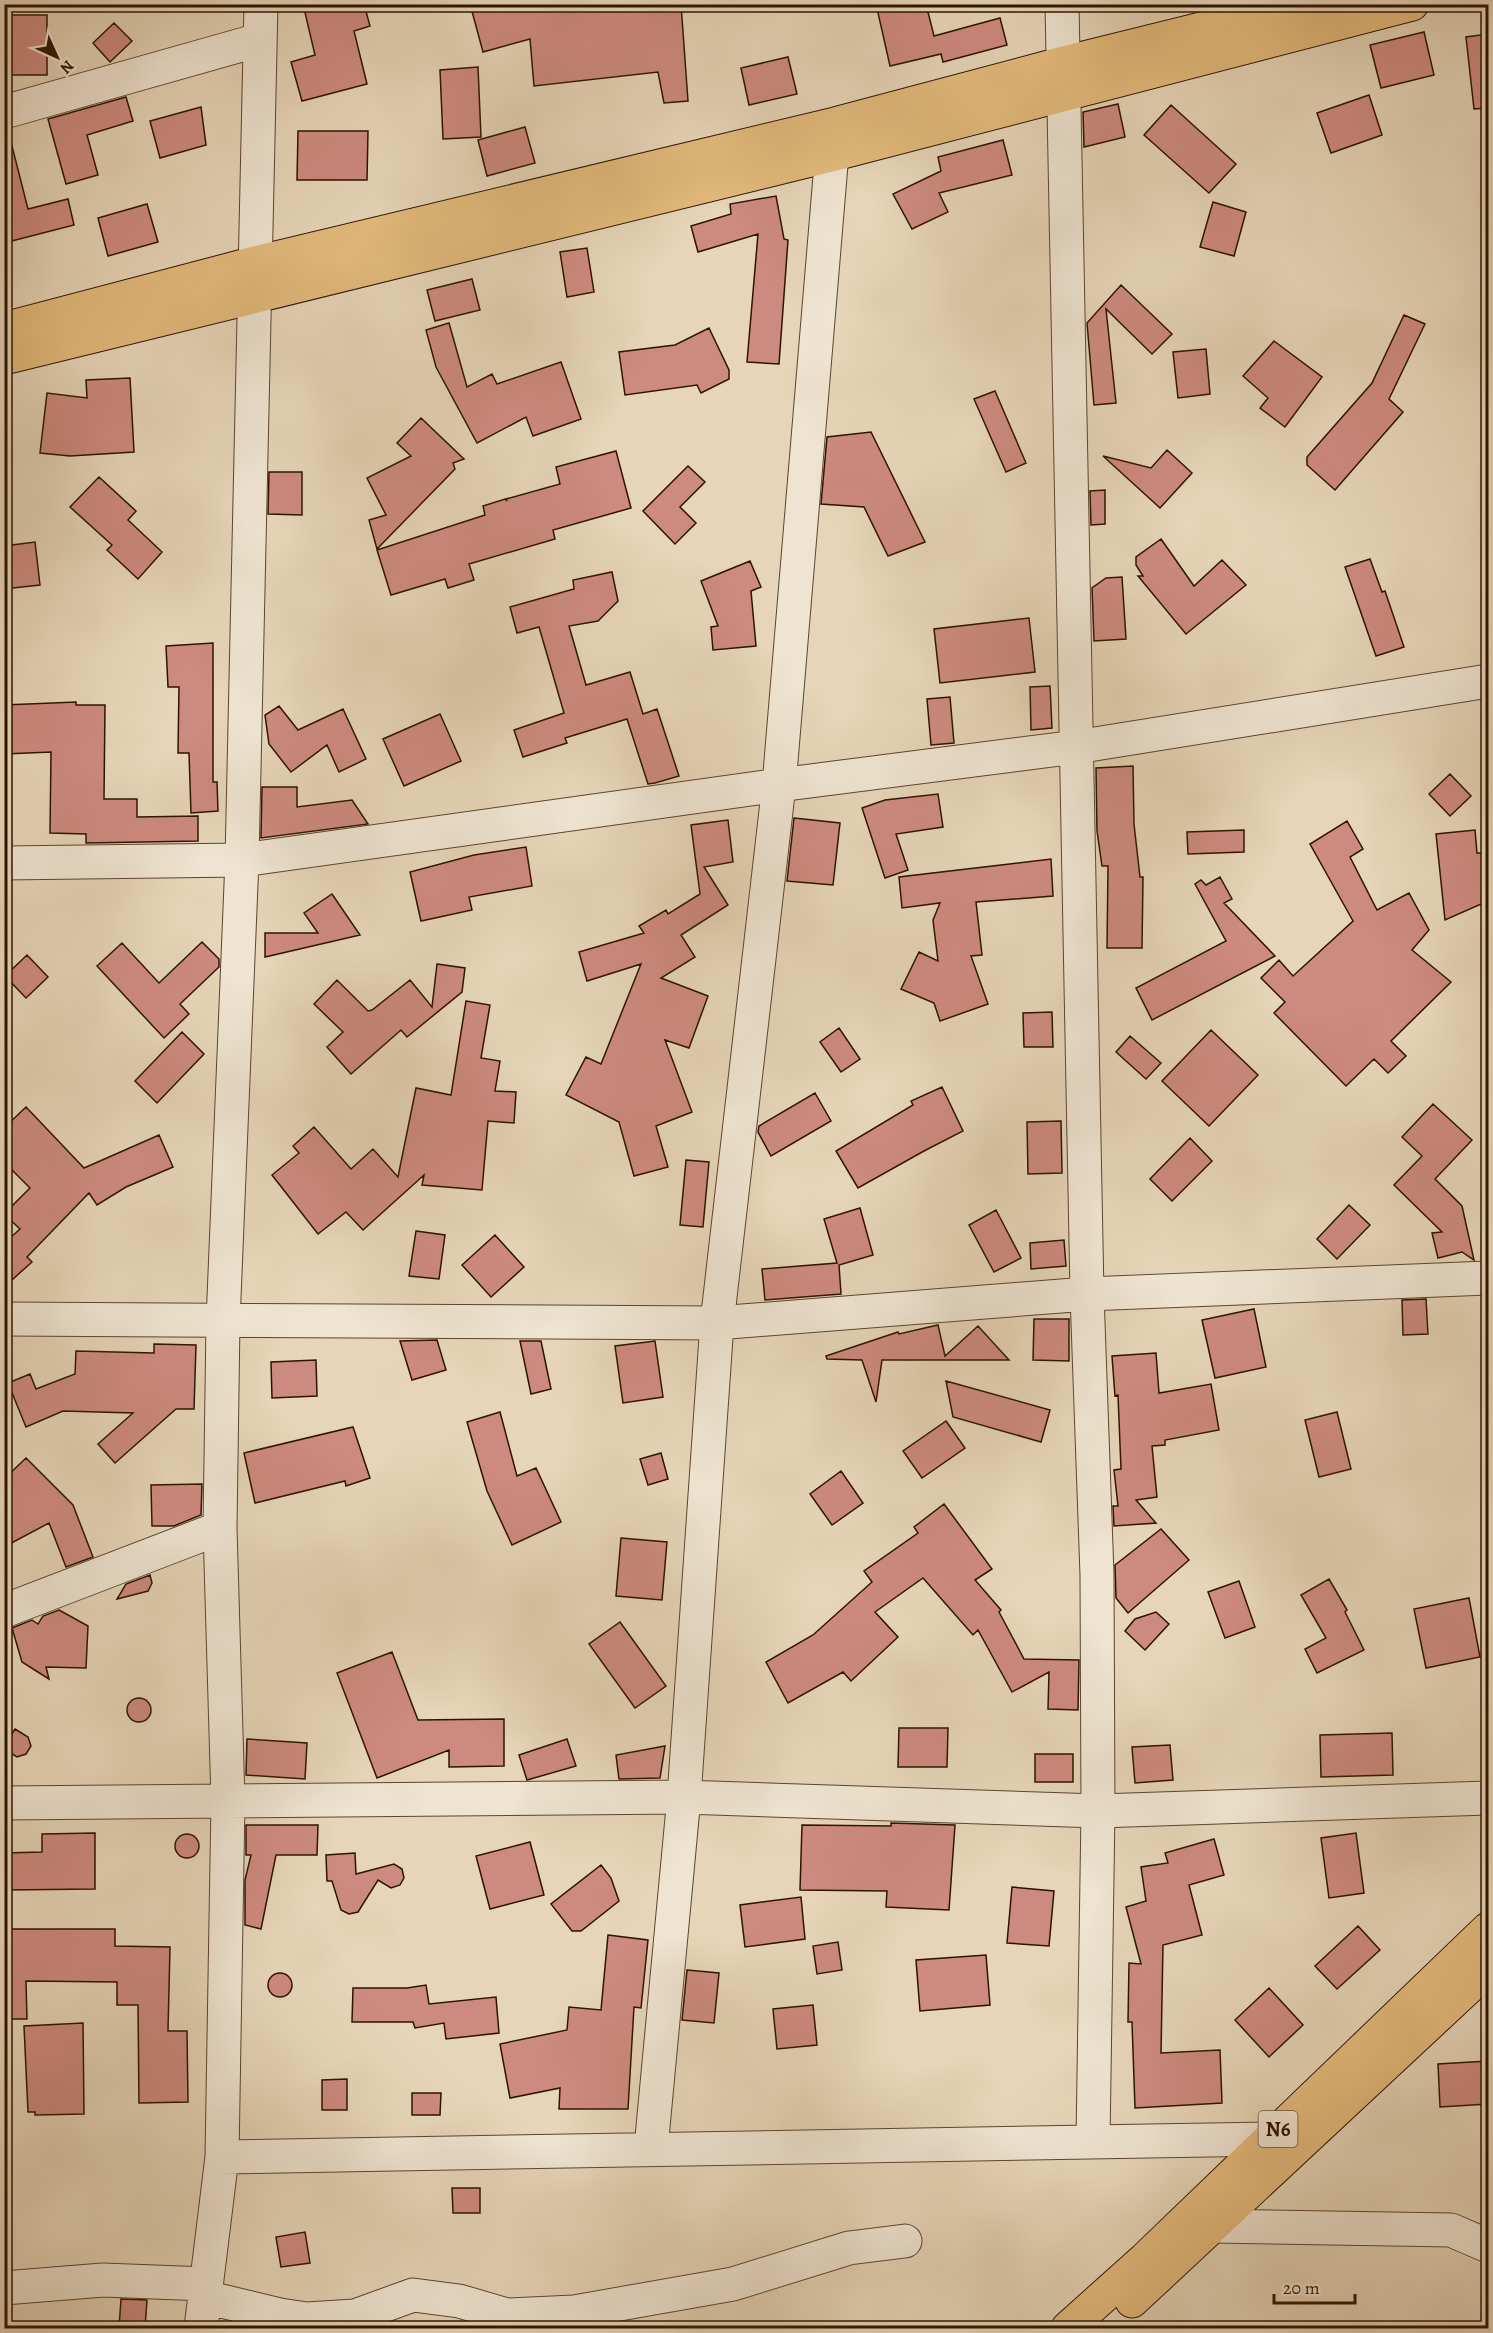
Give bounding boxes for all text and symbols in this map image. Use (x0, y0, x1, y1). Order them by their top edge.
north arrow (27, 27, 87, 87)
text: N (55, 55, 79, 79)
road number: N6 (1258, 2111, 1298, 2147)
scale bar (1274, 2267, 1355, 2305)
text: 20 m (1283, 2276, 1320, 2300)

